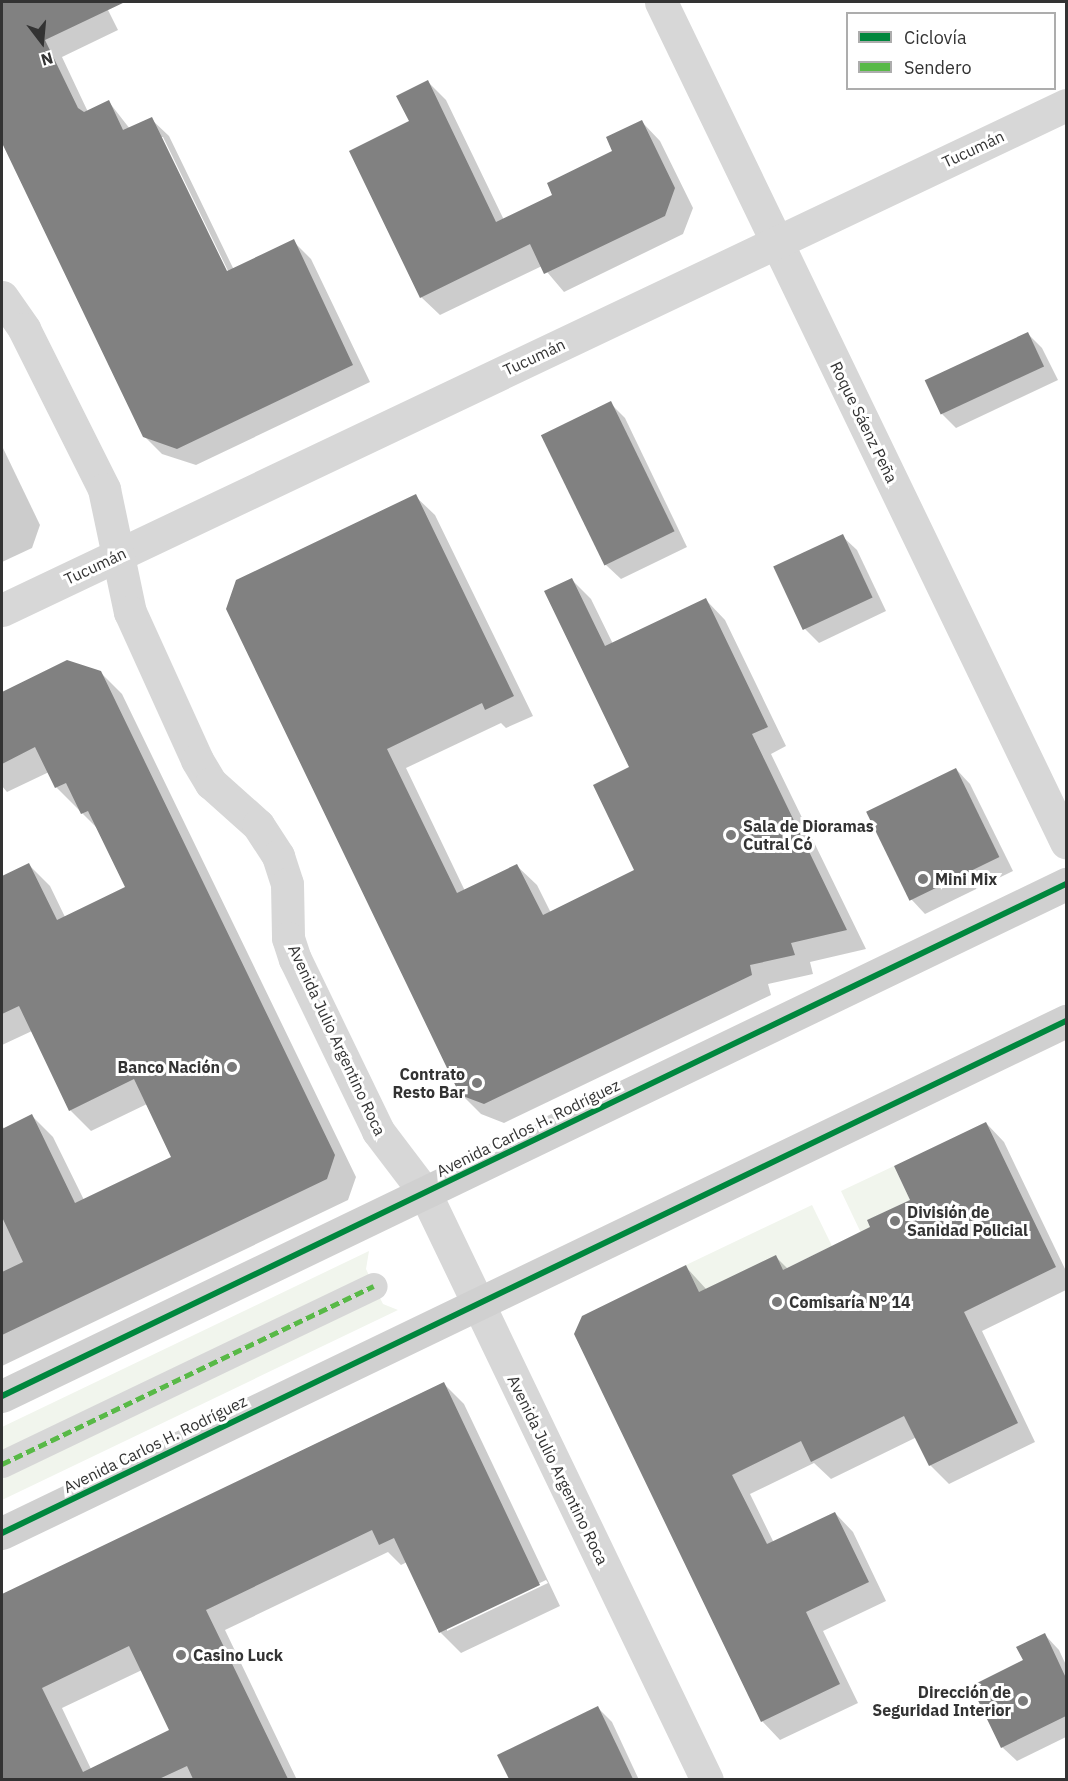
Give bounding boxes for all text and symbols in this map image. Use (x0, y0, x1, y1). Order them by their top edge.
north arrow (12, 12, 72, 72)
legend (846, 12, 1056, 90)
text: Ciclovía (904, 26, 967, 49)
text: N (39, 48, 55, 71)
text: Sendero (904, 56, 971, 79)
street label: Tucumán (939, 126, 1007, 172)
street label: Tucumán (500, 334, 568, 380)
street label: Roque Sáenz Peña (826, 358, 902, 486)
street label: Tucumán (61, 543, 129, 589)
place label: Sala de Dioramas Cutral Có (743, 816, 874, 854)
marker: Sala de Dioramas Cutral Có (724, 828, 738, 842)
place label: Mini Mix (935, 869, 997, 889)
marker: Mini Mix (916, 872, 930, 886)
street label: Avenida Julio Argentino Roca (284, 941, 390, 1139)
place label: Banco Nación (118, 1057, 220, 1077)
marker: Banco Nación (225, 1060, 239, 1074)
place label: Contrato Resto Bar (392, 1064, 465, 1102)
street label: Avenida Carlos H. Rodríguez (433, 1075, 623, 1181)
marker: Contrato Resto Bar (470, 1076, 484, 1090)
place label: División de Sanidad Policial (907, 1202, 1028, 1240)
marker: División de Sanidad Policial (888, 1214, 902, 1228)
place label: Comisaría N° 14 (789, 1292, 910, 1312)
marker: Comisaría N° 14 (770, 1295, 784, 1309)
street label: Avenida Julio Argentino Roca (504, 1372, 612, 1568)
street label: Avenida Carlos H. Rodríguez (60, 1391, 250, 1497)
place label: Casino Luck (193, 1645, 283, 1665)
marker: Casino Luck (174, 1648, 188, 1662)
place label: Dirección de Seguridad Interior (872, 1682, 1011, 1720)
marker: Dirección de Seguridad Interior (1016, 1694, 1030, 1708)

